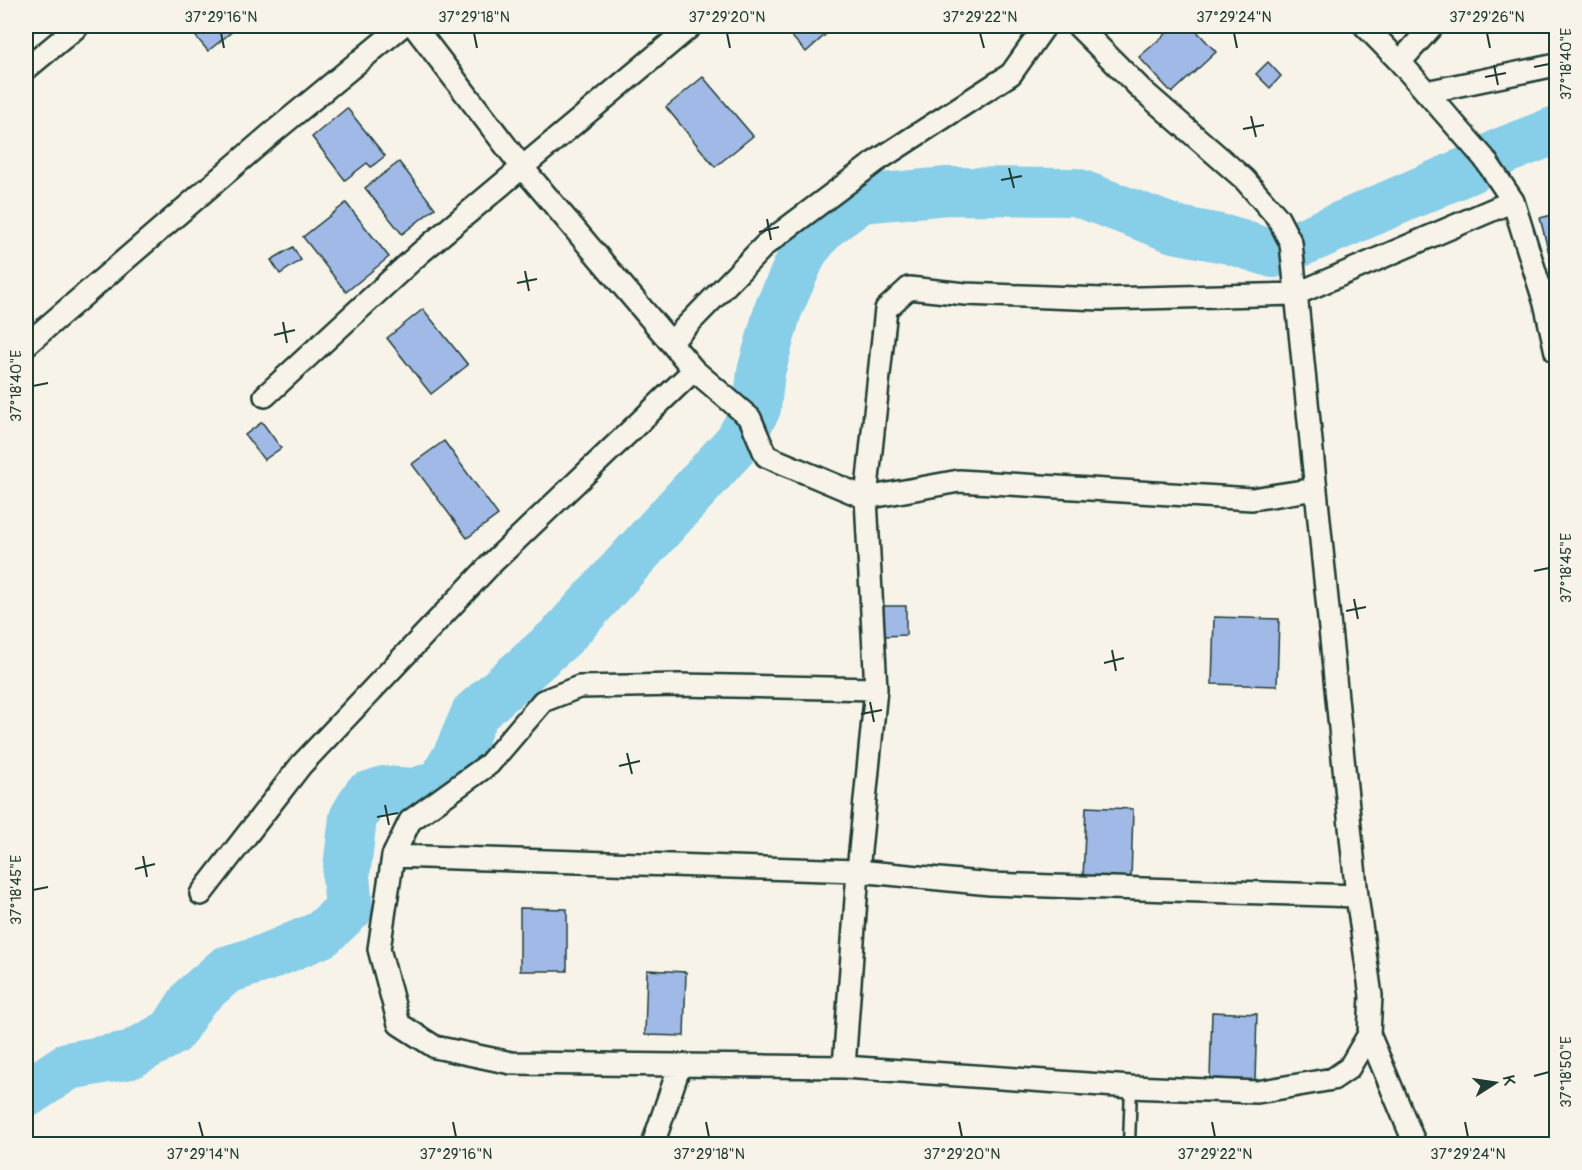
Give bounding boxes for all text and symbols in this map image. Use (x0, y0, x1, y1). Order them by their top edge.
text: 37°29'16"N (185, 8, 257, 27)
text: 37°29'18"N (438, 8, 510, 27)
text: 37°29'20"N (689, 8, 765, 27)
text: 37°29'22"N (943, 8, 1017, 27)
text: 37°29'24"N (1196, 8, 1272, 27)
text: 37°29'26"N (1449, 8, 1525, 27)
text: 37°18'40"E (1557, 28, 1576, 100)
text: 37°18'40"E (7, 350, 26, 422)
text: 37°18'45"E (1557, 533, 1576, 603)
text: 37°18'45"E (7, 855, 26, 925)
text: 37°18'50"E (1557, 1036, 1576, 1108)
north arrow (1465, 1053, 1525, 1113)
text: K (1498, 1073, 1520, 1087)
text: 37°29'14"N (167, 1145, 239, 1164)
text: 37°29'16"N (420, 1145, 492, 1164)
text: 37°29'18"N (673, 1145, 745, 1164)
text: 37°29'20"N (924, 1145, 1000, 1164)
text: 37°29'22"N (1178, 1145, 1252, 1164)
text: 37°29'24"N (1430, 1145, 1506, 1164)

